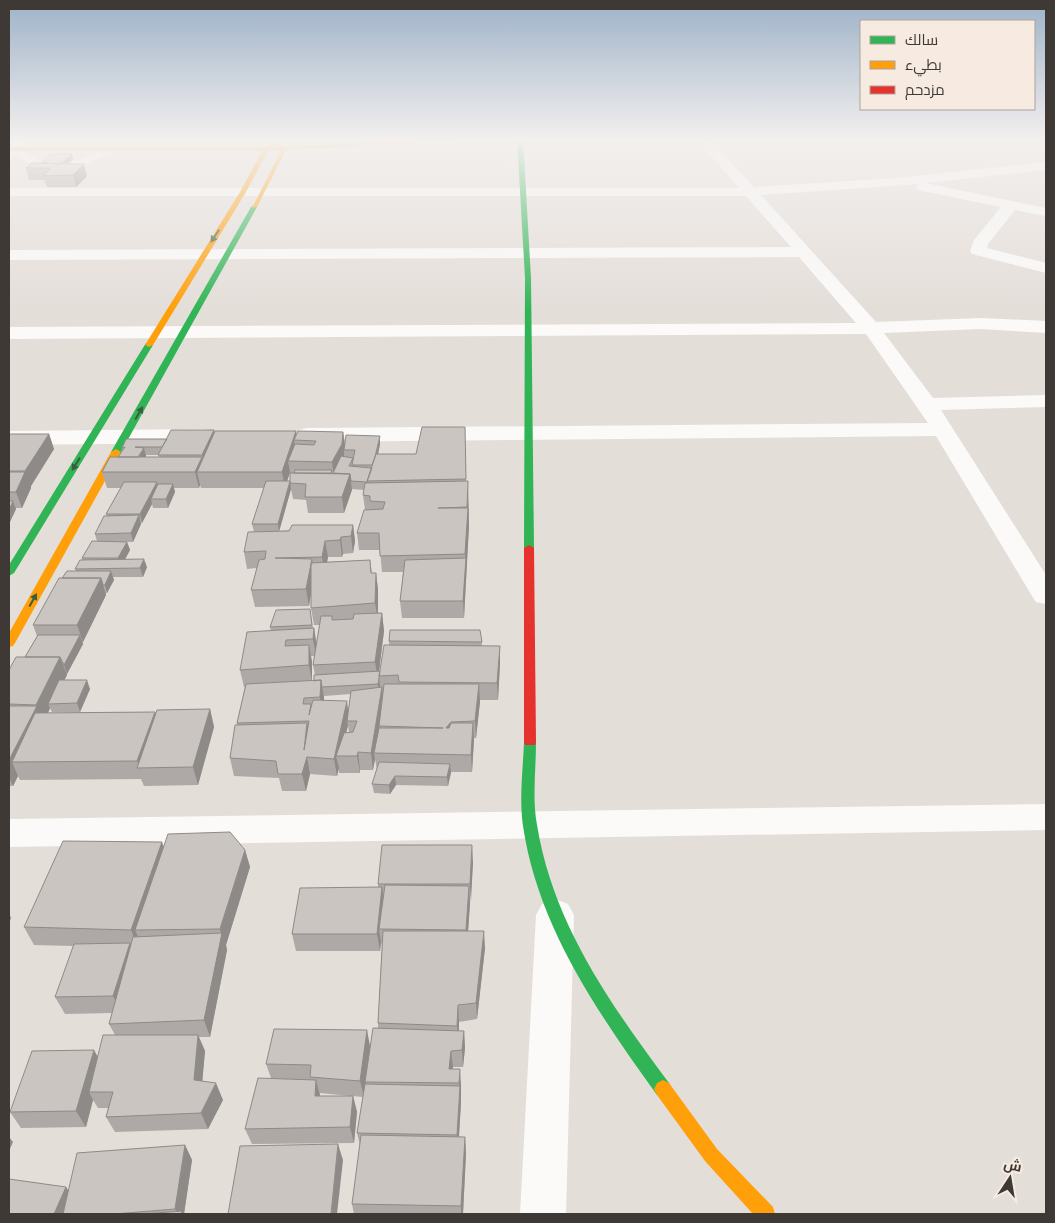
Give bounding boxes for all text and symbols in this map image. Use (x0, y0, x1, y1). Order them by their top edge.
legend (860, 20, 1035, 110)
text: سالك (905, 29, 938, 50)
text: بطيء (905, 54, 942, 77)
text: مزدحم (905, 79, 945, 100)
one-way arrow (211, 230, 220, 243)
one-way arrow (134, 407, 143, 420)
one-way arrow (71, 458, 80, 471)
one-way arrow (28, 594, 37, 607)
north arrow (985, 1153, 1035, 1203)
text: ش (1002, 1155, 1023, 1176)

